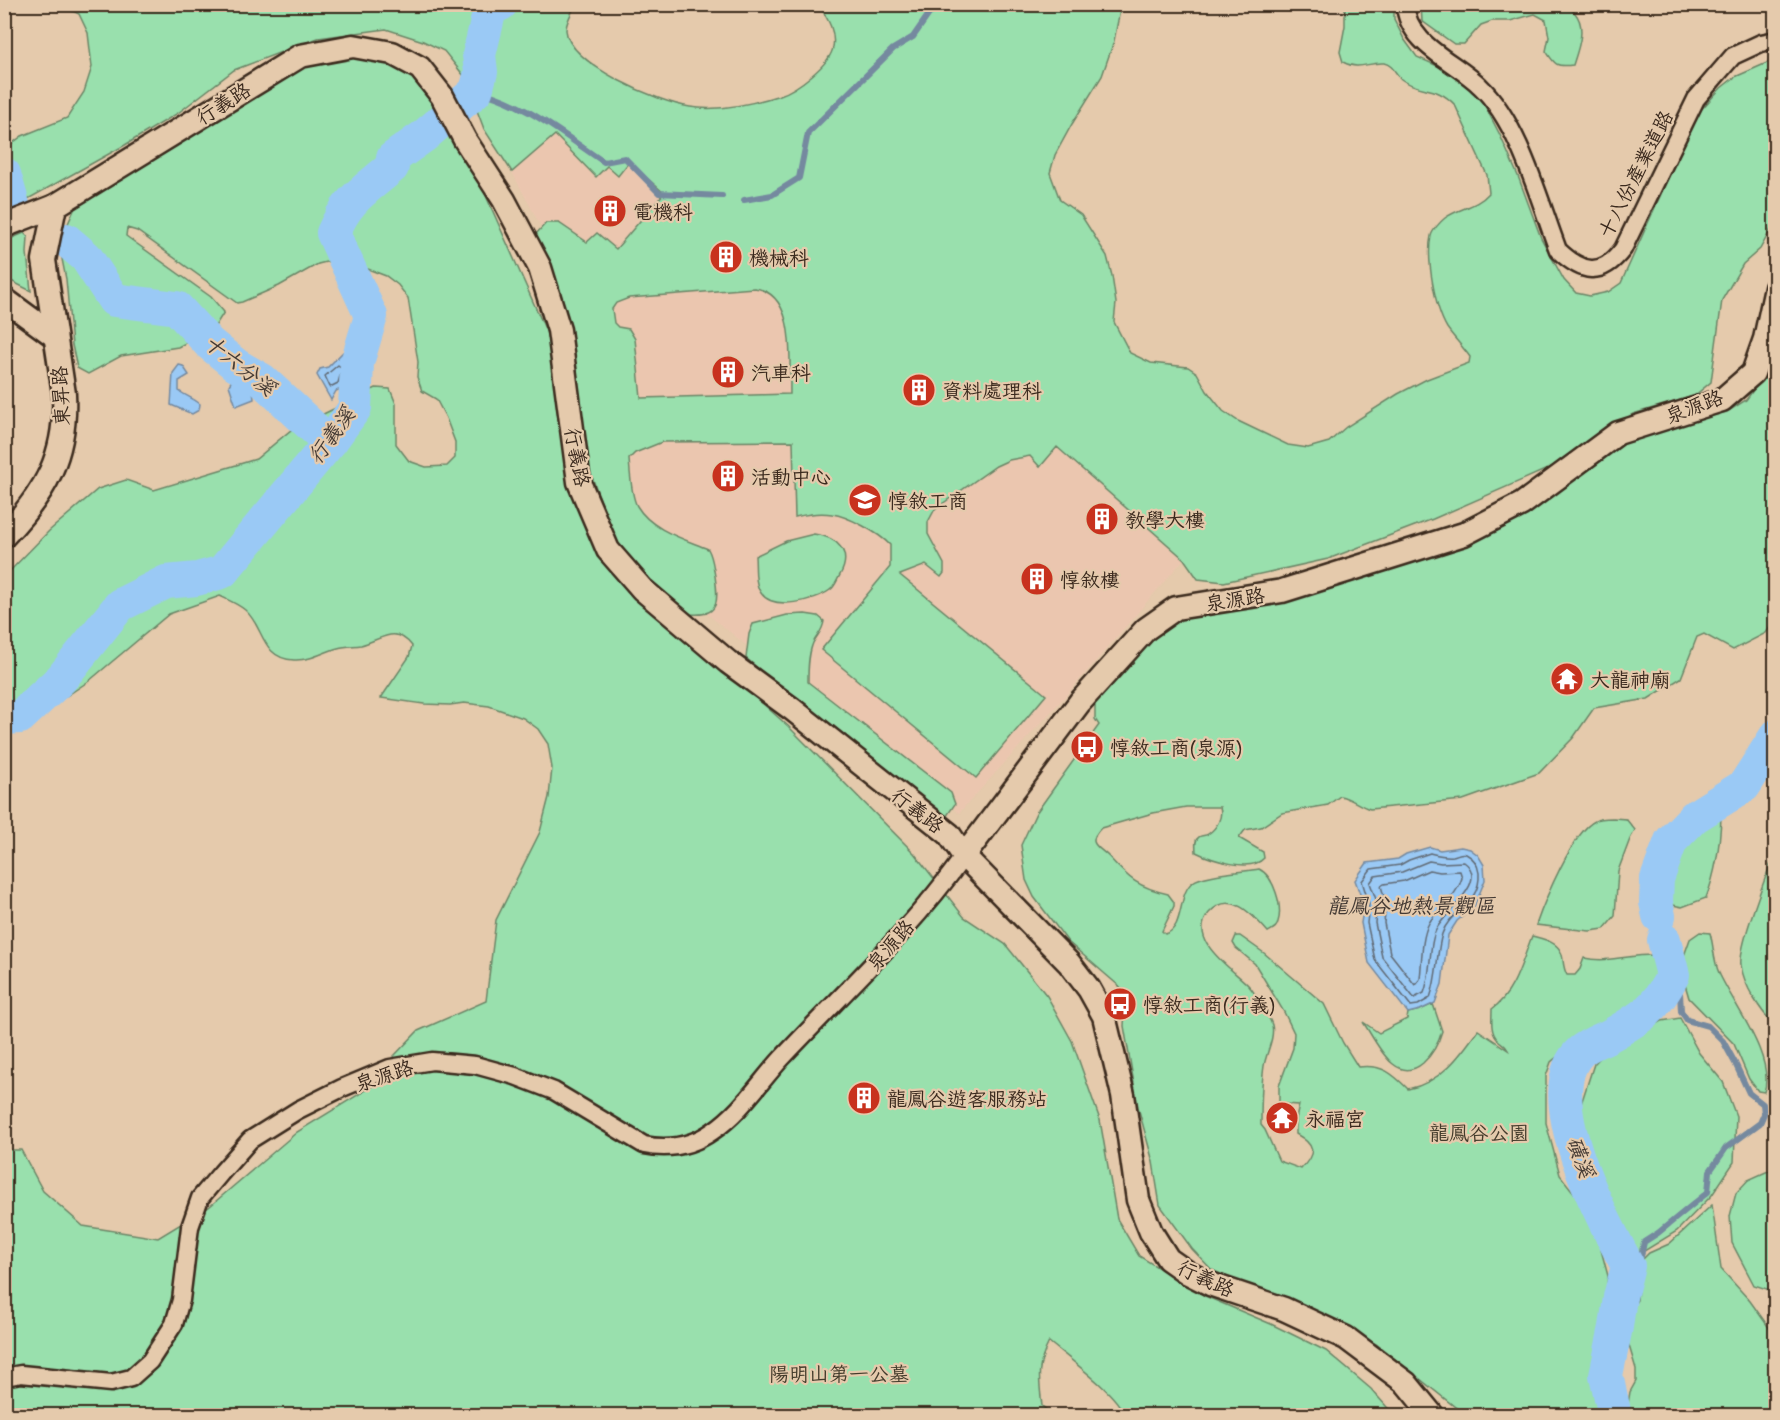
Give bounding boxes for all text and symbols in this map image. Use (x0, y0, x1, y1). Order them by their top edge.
street label: 行義路 (191, 76, 256, 129)
street label: 十八份產業道路 (1592, 105, 1678, 242)
building icon: 電機科 (592, 193, 628, 229)
place label: 電機科 (633, 199, 693, 224)
building icon: 機械科 (708, 239, 744, 275)
place label: 機械科 (749, 245, 809, 270)
water label: 十六分溪 (199, 329, 282, 402)
building icon: 汽車科 (710, 354, 746, 390)
place label: 汽車科 (751, 360, 811, 385)
street label: 東昇路 (46, 364, 74, 427)
building icon: 資料處理科 (901, 372, 937, 408)
place label: 資料處理科 (942, 378, 1042, 403)
street label: 泉源路 (1662, 383, 1727, 428)
water label: 行義溪 (302, 401, 361, 468)
street label: 行義路 (560, 425, 596, 490)
building icon: 活動中心 (710, 458, 746, 494)
place label: 活動中心 (751, 464, 831, 489)
school or university icon: 惇敘工商 (847, 482, 883, 518)
place label: 惇敘工商 (888, 488, 968, 513)
building icon: 教學大樓 (1084, 501, 1120, 537)
place label: 教學大樓 (1125, 507, 1205, 532)
building icon: 惇敘樓 (1019, 561, 1055, 597)
place label: 惇敘樓 (1060, 567, 1120, 592)
street label: 泉源路 (1203, 582, 1268, 616)
temple icon: 大龍神廟 (1549, 661, 1585, 697)
place label: 大龍神廟 (1590, 667, 1670, 692)
bus stop icon: 惇敘工商(泉源) (1069, 729, 1105, 765)
place label: 惇敘工商(泉源) (1110, 735, 1242, 760)
street label: 行義路 (887, 782, 950, 839)
water label: 龍鳳谷地熱景觀區 (1327, 892, 1496, 919)
street label: 泉源路 (861, 913, 920, 976)
bus stop icon: 惇敘工商(行義) (1102, 986, 1138, 1022)
place label: 惇敘工商(行義) (1143, 992, 1275, 1017)
street label: 泉源路 (352, 1054, 417, 1096)
building icon: 龍鳳谷遊客服務站 (846, 1080, 882, 1116)
place label: 龍鳳谷遊客服務站 (887, 1086, 1047, 1111)
temple icon: 永福宮 (1264, 1100, 1300, 1136)
place label: 永福宮 (1305, 1106, 1365, 1131)
park label: 龍鳳谷公園 (1429, 1120, 1529, 1145)
water label: 磺溪 (1561, 1133, 1601, 1182)
street label: 行義路 (1174, 1254, 1239, 1302)
park label: 陽明山第一公墓 (769, 1361, 909, 1386)

